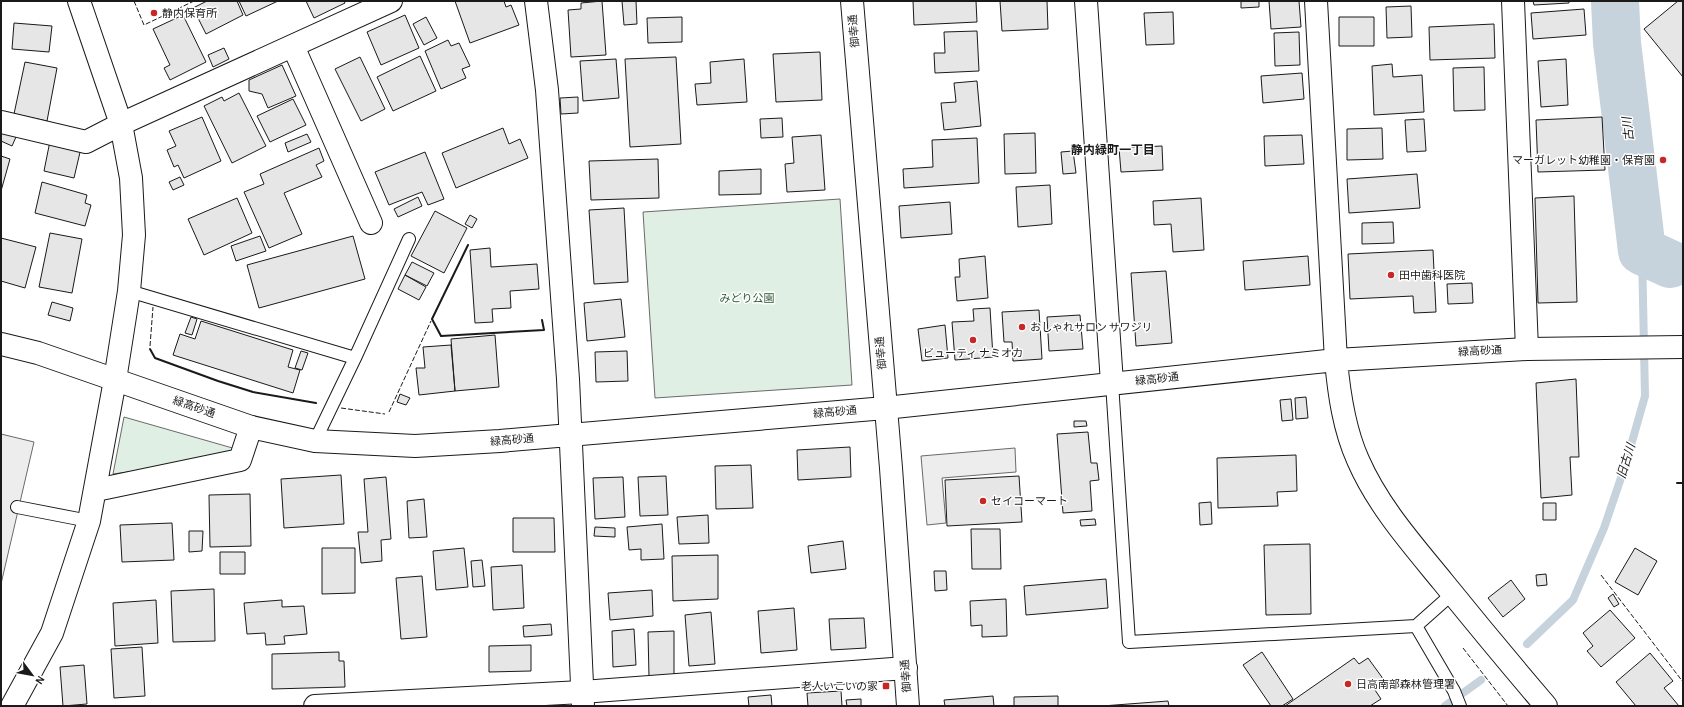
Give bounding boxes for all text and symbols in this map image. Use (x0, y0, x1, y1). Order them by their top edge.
place label: 静内保育所 (162, 7, 218, 19)
marker: 静内保育所 (149, 8, 159, 18)
street label: 御幸通 (846, 14, 861, 49)
water label: 古川 (1619, 114, 1635, 142)
district label: 静内緑町一丁目 (1071, 143, 1155, 156)
place label: マーガレット幼稚園・保育園 (1512, 154, 1655, 166)
marker: マーガレット幼稚園・保育園 (1658, 155, 1668, 165)
place label: 田中歯科医院 (1399, 269, 1465, 281)
marker: 田中歯科医院 (1386, 270, 1396, 280)
park label: みどり公園 (720, 292, 775, 304)
place label: おしゃれサロン サワジリ (1030, 321, 1153, 333)
marker: おしゃれサロン サワジリ (1017, 322, 1027, 332)
marker: ビューティ ナミオカ (968, 335, 978, 345)
street label: 御幸通 (873, 336, 888, 371)
street label: 緑高砂通 (1458, 343, 1502, 358)
place label: ビューティ ナミオカ (923, 347, 1023, 359)
street label: 緑高砂通 (1134, 370, 1179, 387)
street label: 緑高砂通 (171, 394, 217, 419)
street label: 緑高砂通 (813, 404, 857, 419)
street label: 緑高砂通 (490, 432, 534, 447)
water label: 旧古川 (1614, 440, 1638, 480)
marker: セイコーマート (978, 496, 988, 506)
place label: セイコーマート (991, 496, 1068, 507)
north arrow (12, 655, 52, 695)
street label: 御幸通 (898, 659, 913, 694)
text: N (33, 674, 47, 686)
place label: 日高南部森林管理署 (1356, 678, 1455, 690)
marker: 日高南部森林管理署 (1343, 679, 1353, 689)
place label: 老人いこいの家 (801, 681, 878, 692)
marker: 老人いこいの家 (881, 681, 891, 691)

